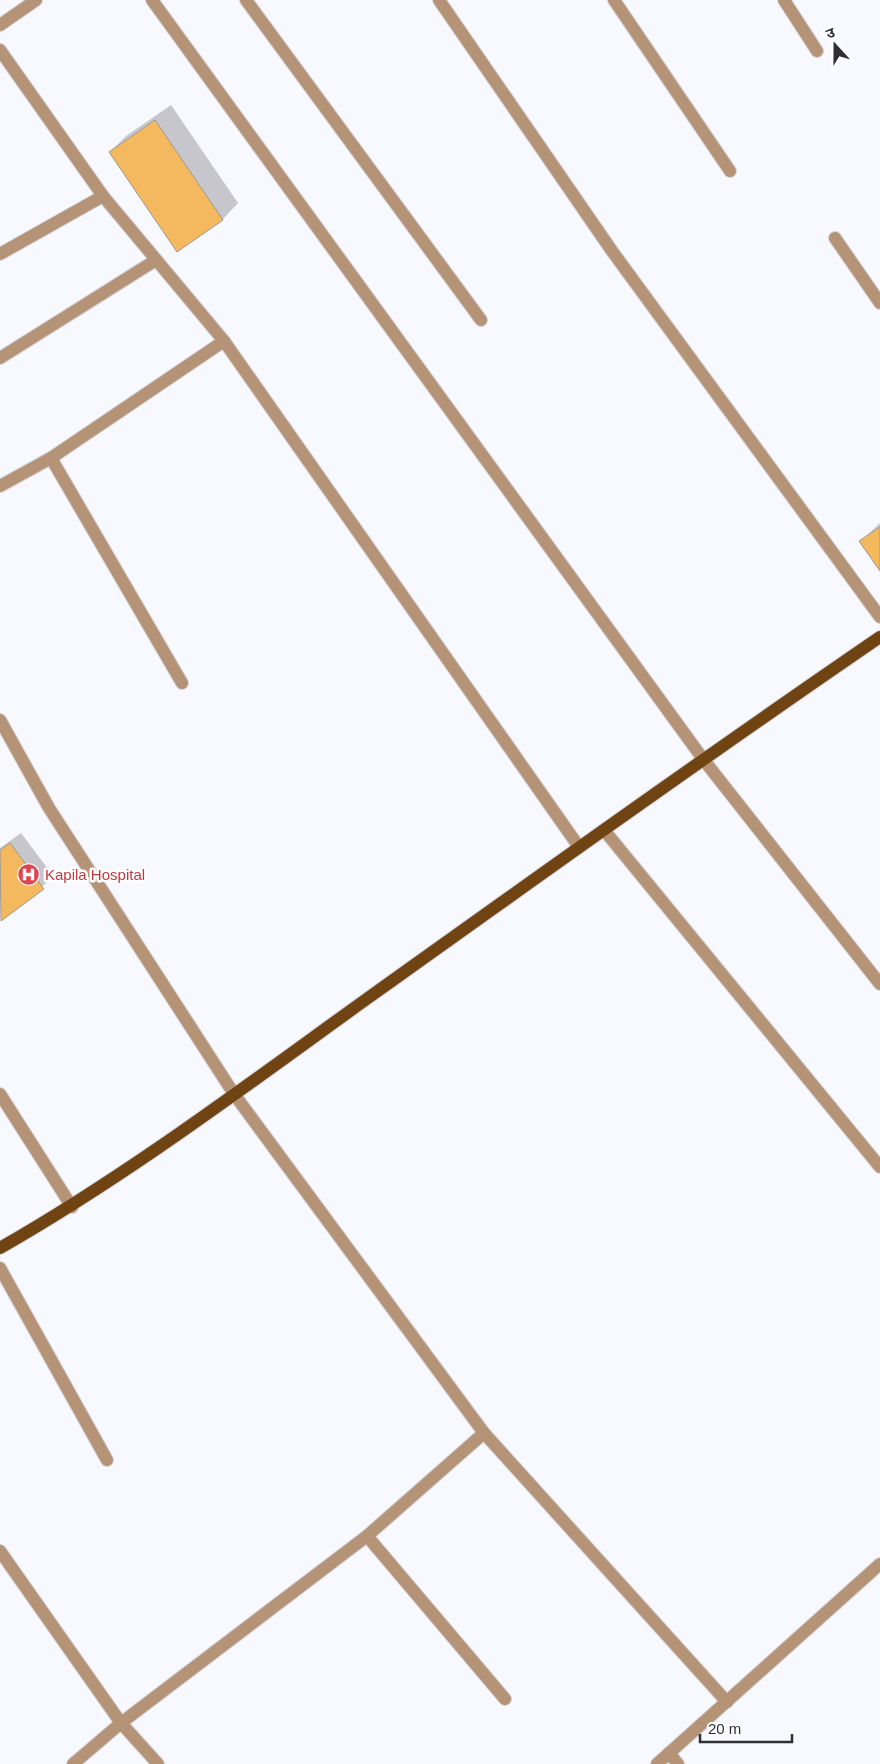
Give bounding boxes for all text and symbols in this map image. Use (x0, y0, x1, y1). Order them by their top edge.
north arrow (810, 20, 860, 70)
text: उ (824, 24, 838, 42)
hospital icon: Kapila Hospital (17, 862, 41, 886)
place label: Kapila Hospital (45, 866, 145, 883)
scale bar (700, 1712, 792, 1744)
text: 20 m (708, 1720, 741, 1737)

